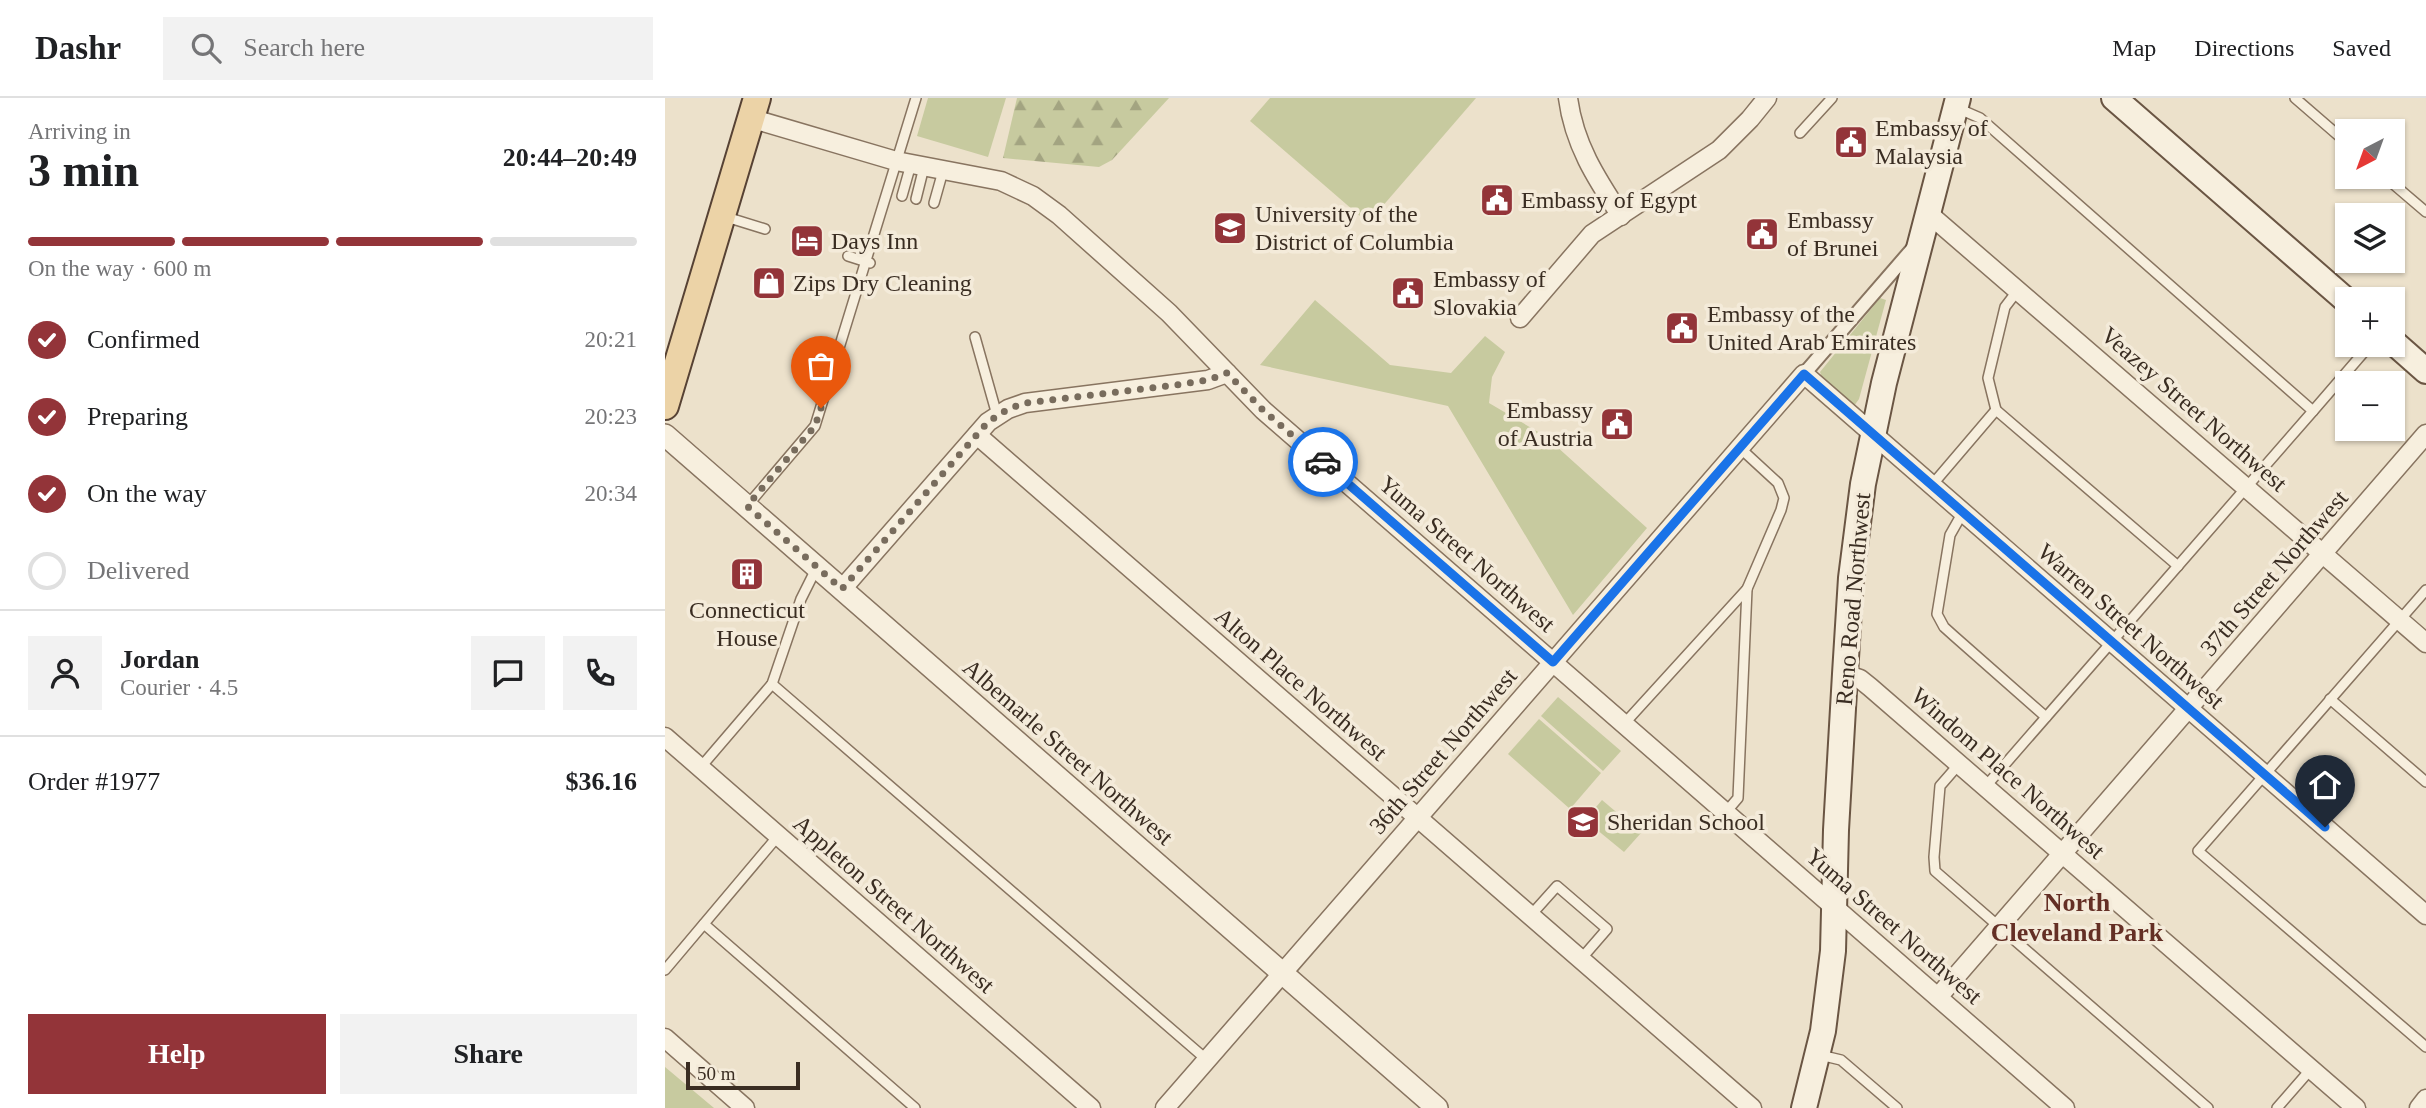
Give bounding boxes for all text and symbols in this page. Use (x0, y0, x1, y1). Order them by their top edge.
search box (163, 17, 653, 80)
icon: search (187, 29, 225, 67)
text: Dashr (35, 30, 121, 66)
text: Search here (243, 33, 365, 62)
text: Map (2112, 35, 2156, 61)
text: Directions (2194, 35, 2294, 61)
text: Saved (2332, 35, 2391, 61)
place label: Embassy of Malaysia (1875, 115, 1988, 169)
text: Arriving in (28, 119, 131, 144)
north arrow (2335, 119, 2405, 189)
map controls (2335, 119, 2405, 441)
public building icon: Embassy of Malaysia (1832, 123, 1870, 161)
text: 20:44–20:49 (503, 143, 637, 172)
text: 3 min (28, 145, 139, 196)
public building icon: Embassy of Egypt (1478, 181, 1516, 219)
place label: Embassy of Egypt (1521, 187, 1697, 213)
place label: University of the District of Columbia (1255, 201, 1454, 255)
button: layers (2335, 203, 2405, 273)
place label: Embassy of Brunei (1787, 207, 1879, 261)
school or university icon: University of the District of Columbia (1211, 209, 1249, 247)
public building icon: Embassy of Brunei (1743, 215, 1781, 253)
hotel icon: Days Inn (788, 222, 826, 260)
place label: Days Inn (831, 228, 918, 254)
text: On the way · 600 m (28, 256, 211, 281)
shop icon: Zips Dry Cleaning (750, 264, 788, 302)
place label: Embassy of Slovakia (1433, 266, 1546, 320)
place label: Zips Dry Cleaning (793, 270, 972, 296)
public building icon: Embassy of Slovakia (1389, 274, 1427, 312)
button: + (2335, 287, 2405, 357)
place label: Embassy of the United Arab Emirates (1707, 301, 1916, 355)
public building icon: Embassy of the United Arab Emirates (1663, 309, 1701, 347)
icon: check (28, 321, 66, 359)
street label: Veazey Street Northwest (2096, 321, 2292, 497)
text: Confirmed (87, 325, 200, 354)
text: 20:21 (585, 327, 637, 352)
pin (791, 336, 851, 408)
icon: bag (802, 347, 840, 385)
button: − (2335, 371, 2405, 441)
place label: Embassy of Austria (1498, 397, 1593, 451)
icon: check (28, 398, 66, 436)
text: Preparing (87, 402, 188, 431)
text: 20:23 (585, 404, 637, 429)
public building icon: Embassy of Austria (1598, 405, 1636, 443)
courier (1288, 427, 1358, 497)
icon: car (1304, 443, 1342, 481)
street label: Yuma Street Northwest (1374, 471, 1560, 637)
icon: check (28, 475, 66, 513)
text: On the way (87, 479, 207, 508)
text: 20:34 (585, 481, 637, 506)
street label: 37th Street Northwest (2195, 485, 2353, 661)
street label: Reno Road Northwest (1831, 491, 1875, 706)
street label: Warren Street Northwest (2033, 538, 2230, 714)
building icon: Connecticut House (728, 555, 766, 593)
text: Delivered (87, 556, 190, 585)
place label: Connecticut House (689, 597, 805, 651)
street label: Alton Place Northwest (1210, 602, 1392, 766)
button: person (28, 636, 102, 710)
button: chat (471, 636, 545, 710)
button: phone (563, 636, 637, 710)
text: Jordan (120, 645, 199, 674)
street label: Albemarle Street Northwest (958, 654, 1178, 850)
street label: 36th Street Northwest (1364, 663, 1522, 839)
text: Courier · 4.5 (120, 675, 238, 700)
street label: Windom Place Northwest (1906, 682, 2110, 864)
pin (2295, 755, 2355, 827)
icon: home (2306, 766, 2344, 804)
text: Order #1977 (28, 767, 160, 796)
text: $36.16 (566, 767, 637, 796)
school or university icon: Sheridan School (1564, 803, 1602, 841)
place label: Sheridan School (1607, 809, 1765, 835)
street label: Appleton Street Northwest (788, 810, 1000, 998)
street label: Yuma Street Northwest (1801, 843, 1987, 1009)
district label: North Cleveland Park (1991, 888, 2164, 947)
button: Help (28, 1014, 326, 1094)
button: Share (340, 1014, 637, 1094)
scale bar (686, 1059, 800, 1091)
text: 50 m (697, 1063, 736, 1084)

